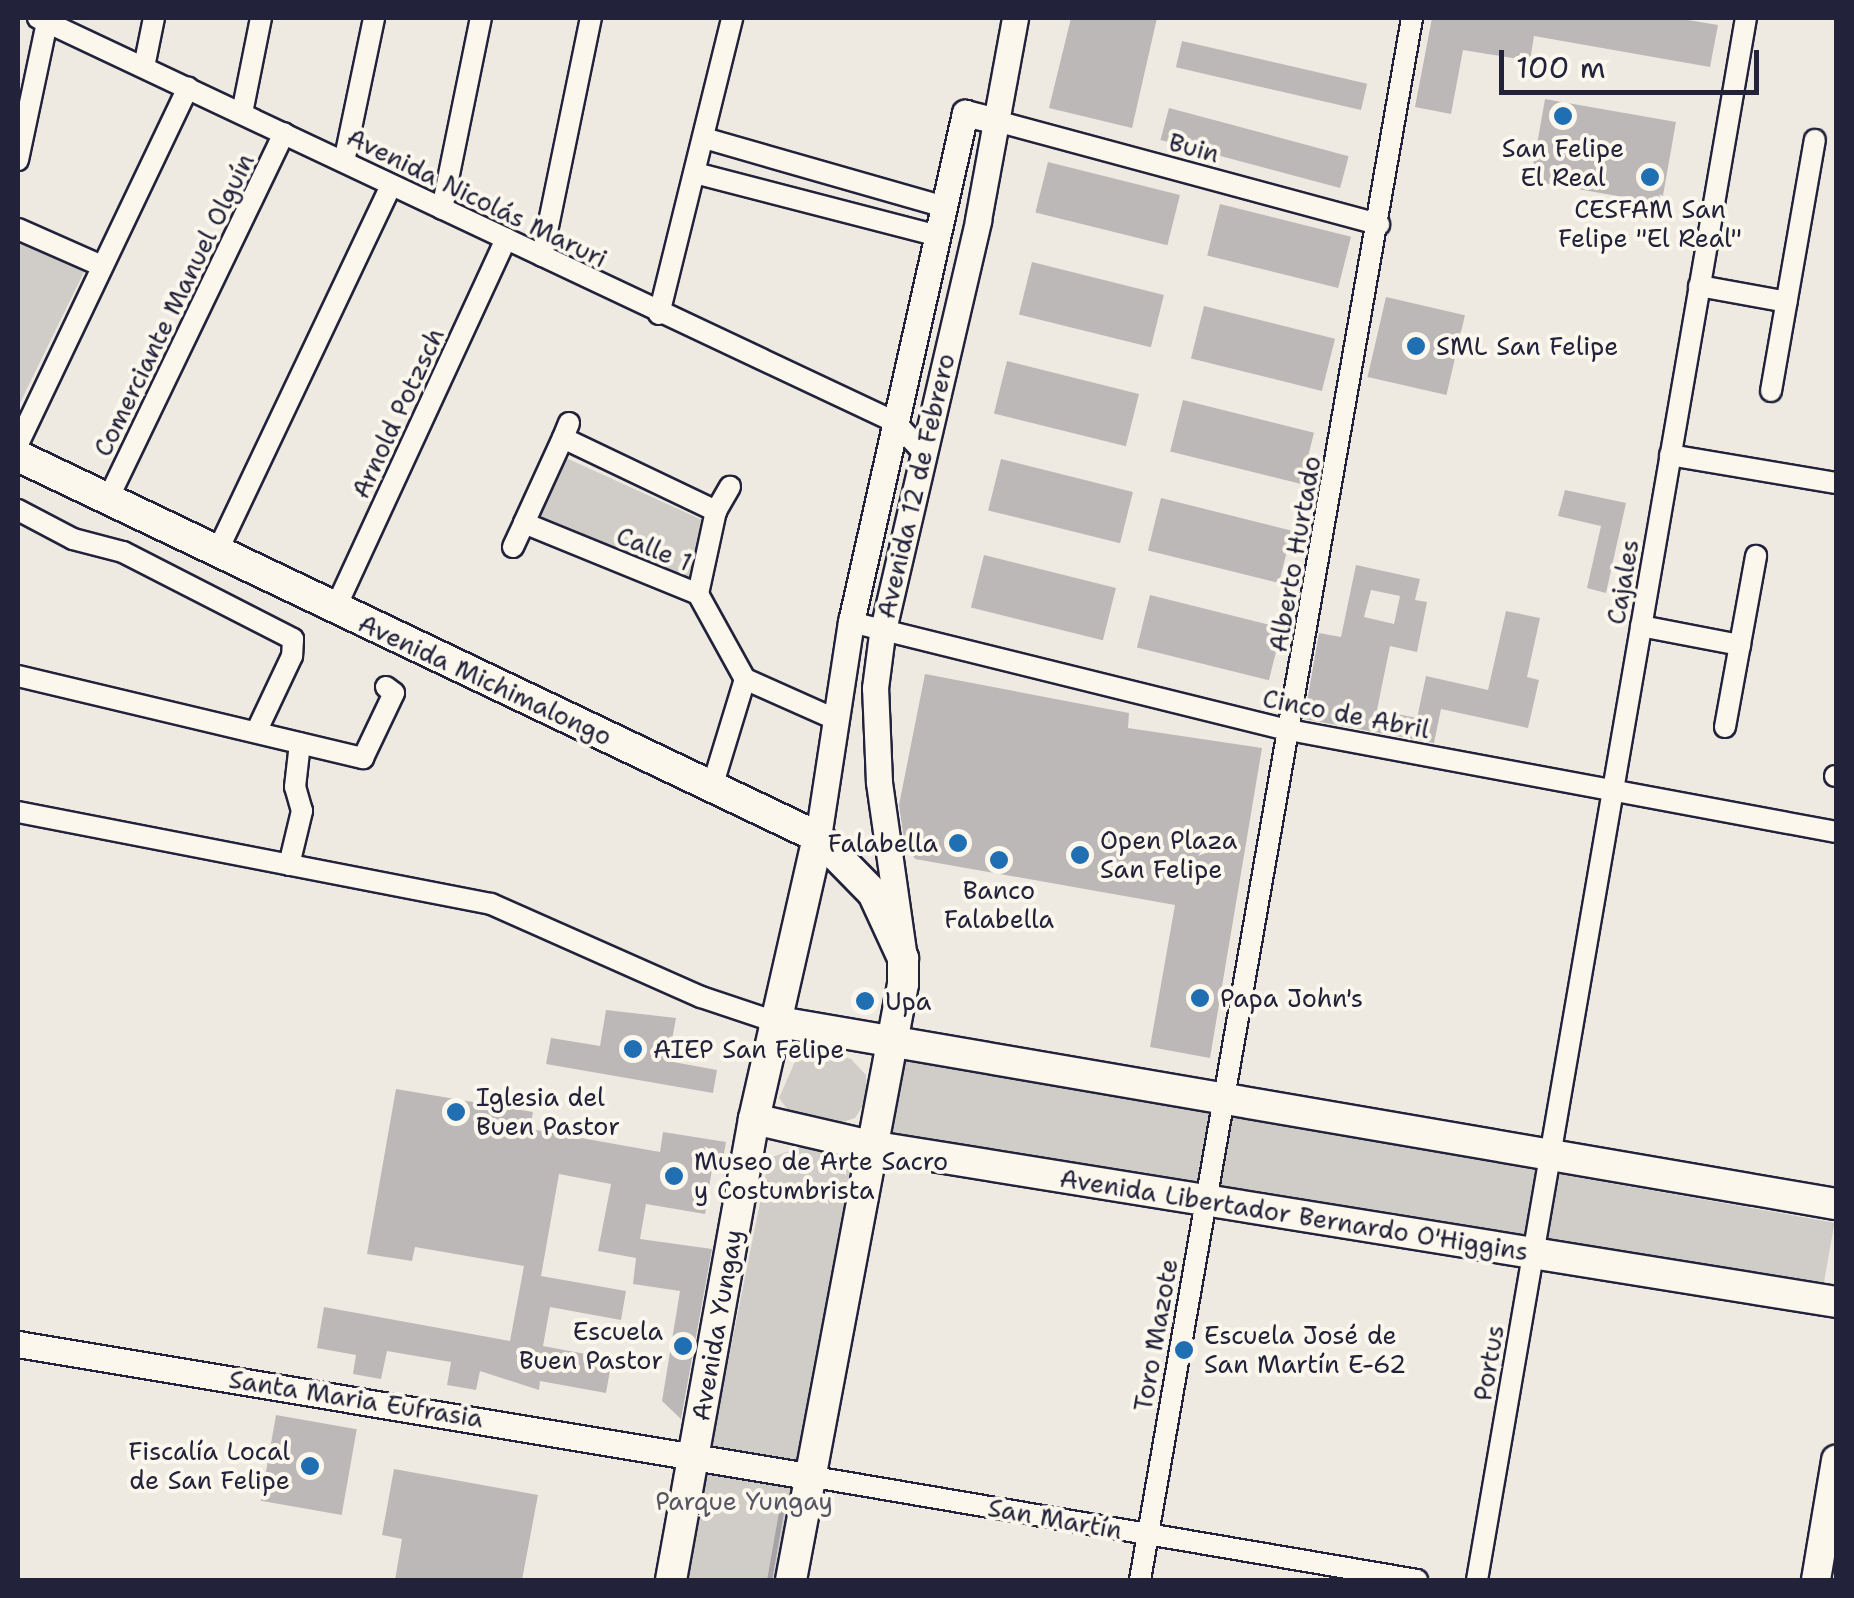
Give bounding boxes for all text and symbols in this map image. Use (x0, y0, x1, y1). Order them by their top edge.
scale bar (1504, 30, 1764, 92)
text: 100 m (1516, 47, 1606, 88)
marker: San Felipe El Real (1550, 103, 1576, 129)
street label: Avenida Nicolás Maruri (342, 122, 612, 274)
street label: Buin (1166, 127, 1222, 169)
place label: San Felipe El Real (1502, 134, 1624, 193)
street label: Comerciante Manuel Olguín (88, 149, 260, 461)
marker: CESFAM San Felipe "El Real" (1637, 164, 1663, 190)
place label: CESFAM San Felipe "El Real" (1558, 195, 1742, 254)
street label: Arnold Potzsch (345, 323, 451, 503)
place label: SML San Felipe (1436, 331, 1619, 361)
marker: SML San Felipe (1405, 335, 1427, 357)
street label: Avenida 12 de Febrero (871, 351, 961, 621)
street label: Alberto Hurtado (1263, 454, 1327, 654)
street label: Calle 1 (612, 520, 696, 578)
street label: Cajales (1601, 537, 1645, 627)
street label: Avenida Michimalongo (354, 608, 616, 752)
street label: Cinco de Abril (1260, 683, 1432, 745)
place label: Open Plaza San Felipe (1100, 826, 1237, 885)
place label: Falabella (828, 828, 938, 858)
marker: Falabella (947, 832, 969, 854)
marker: Open Plaza San Felipe (1069, 844, 1091, 866)
marker: Banco Falabella (988, 849, 1010, 871)
place label: Banco Falabella (944, 876, 1054, 935)
place label: Papa John's (1220, 983, 1363, 1013)
place label: Upa (885, 986, 931, 1016)
marker: Papa John's (1189, 987, 1211, 1009)
marker: Upa (854, 990, 876, 1012)
place label: AIEP San Felipe (653, 1034, 844, 1064)
marker: AIEP San Felipe (622, 1038, 644, 1060)
place label: Iglesia del Buen Pastor (476, 1083, 620, 1142)
marker: Iglesia del Buen Pastor (445, 1101, 467, 1123)
place label: Museo de Arte Sacro y Costumbrista (694, 1147, 948, 1206)
street label: Avenida Libertador Bernardo O'Higgins (1058, 1163, 1530, 1267)
marker: Museo de Arte Sacro y Costumbrista (663, 1165, 685, 1187)
street label: Avenida Yungay (685, 1227, 749, 1423)
street label: Toro Mazote (1128, 1256, 1184, 1414)
place label: Escuela Buen Pastor (519, 1317, 663, 1376)
place label: Escuela José de San Martín E-62 (1204, 1321, 1406, 1380)
street label: Portus (1468, 1323, 1510, 1403)
marker: Escuela Buen Pastor (672, 1335, 694, 1357)
marker: Escuela José de San Martín E-62 (1173, 1339, 1195, 1361)
street label: Santa Maria Eufrasia (227, 1364, 485, 1434)
place label: Fiscalía Local de San Felipe (129, 1437, 290, 1496)
marker: Fiscalía Local de San Felipe (299, 1455, 321, 1477)
park label: Parque Yungay (655, 1486, 833, 1516)
street label: San Martín (986, 1492, 1124, 1546)

